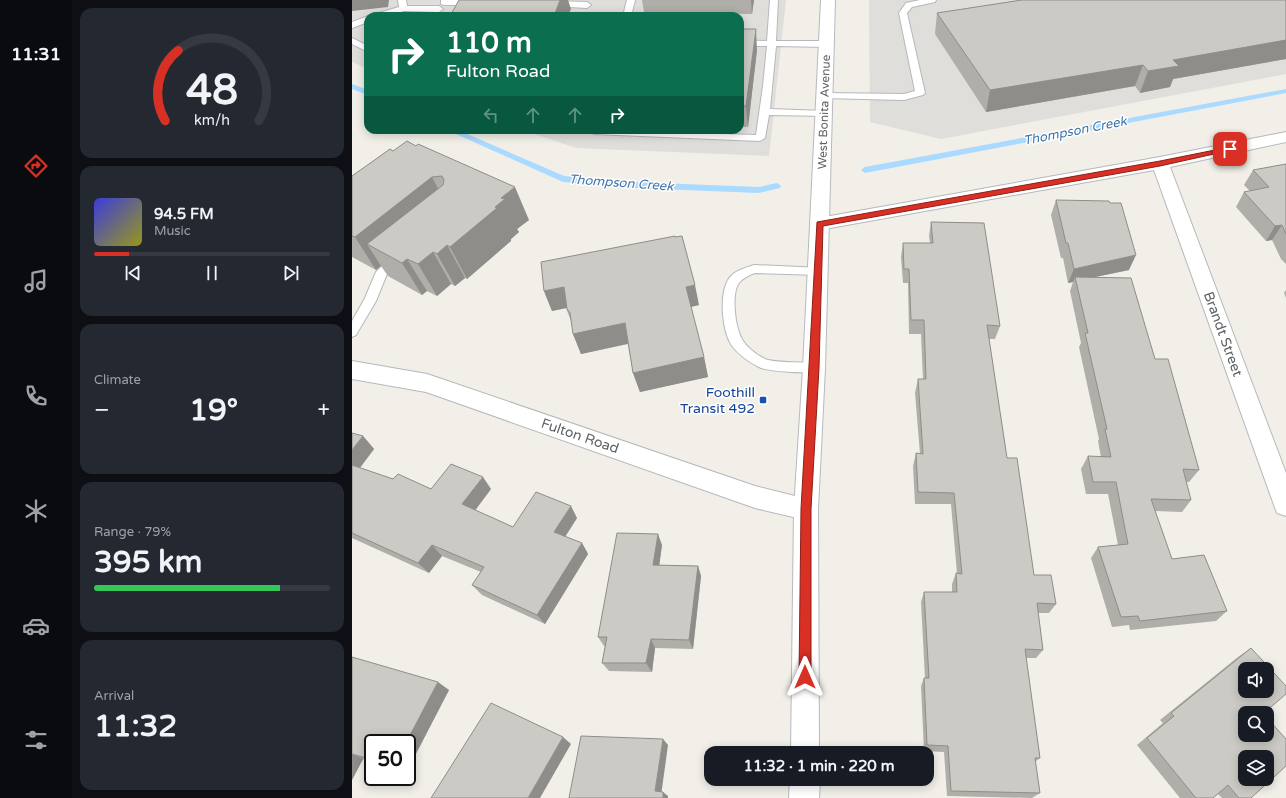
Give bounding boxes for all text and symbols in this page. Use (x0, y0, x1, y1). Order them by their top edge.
text: 110 m (446, 26, 532, 60)
icon: right (380, 28, 432, 80)
text: 11:31 (11, 43, 61, 65)
street label: West Bonita Avenue (815, 54, 833, 170)
text: Fulton Road (446, 60, 550, 82)
text: 48 (186, 66, 238, 116)
icon: left (480, 104, 502, 126)
icon: ahead (522, 104, 544, 126)
icon: ahead (564, 104, 586, 126)
icon: right (606, 104, 628, 126)
text: km/h (194, 112, 230, 129)
water label: Thompson Creek (1022, 113, 1129, 149)
pin (1213, 132, 1247, 166)
icon: arrive (1219, 138, 1241, 160)
icon: directions (22, 152, 50, 180)
water label: Thompson Creek (568, 171, 675, 195)
text: 94.5 FM (154, 205, 214, 223)
text: Music (154, 223, 191, 239)
icon: previous (122, 262, 144, 284)
icon: pause (201, 262, 223, 284)
icon: next (280, 262, 302, 284)
icon: music (22, 267, 50, 295)
street label: Brandt Street (1200, 289, 1246, 379)
text: Climate (94, 372, 141, 388)
icon: phone (22, 382, 50, 410)
place label: Foothill Transit 492 (680, 384, 755, 417)
text: 19° (189, 392, 238, 429)
marker: Foothill Transit 492 (758, 395, 768, 405)
text: − (94, 397, 110, 423)
text: + (318, 397, 330, 423)
street label: Fulton Road (539, 415, 621, 457)
icon: climate (22, 497, 50, 525)
text: Range · 79% (94, 524, 171, 540)
text: 395 km (94, 544, 202, 581)
icon: car (22, 612, 50, 640)
position arrow (784, 656, 826, 698)
map controls (1238, 662, 1274, 786)
button: sound (1238, 662, 1274, 698)
text: Arrival (94, 688, 134, 704)
button: search (1238, 706, 1274, 742)
text: 11:32 (94, 708, 177, 745)
icon: filters (22, 726, 50, 754)
speed limit sign: 50 (364, 734, 416, 786)
button: layers (1238, 750, 1274, 786)
text: 11:32 · 1 min · 220 m (744, 757, 894, 775)

